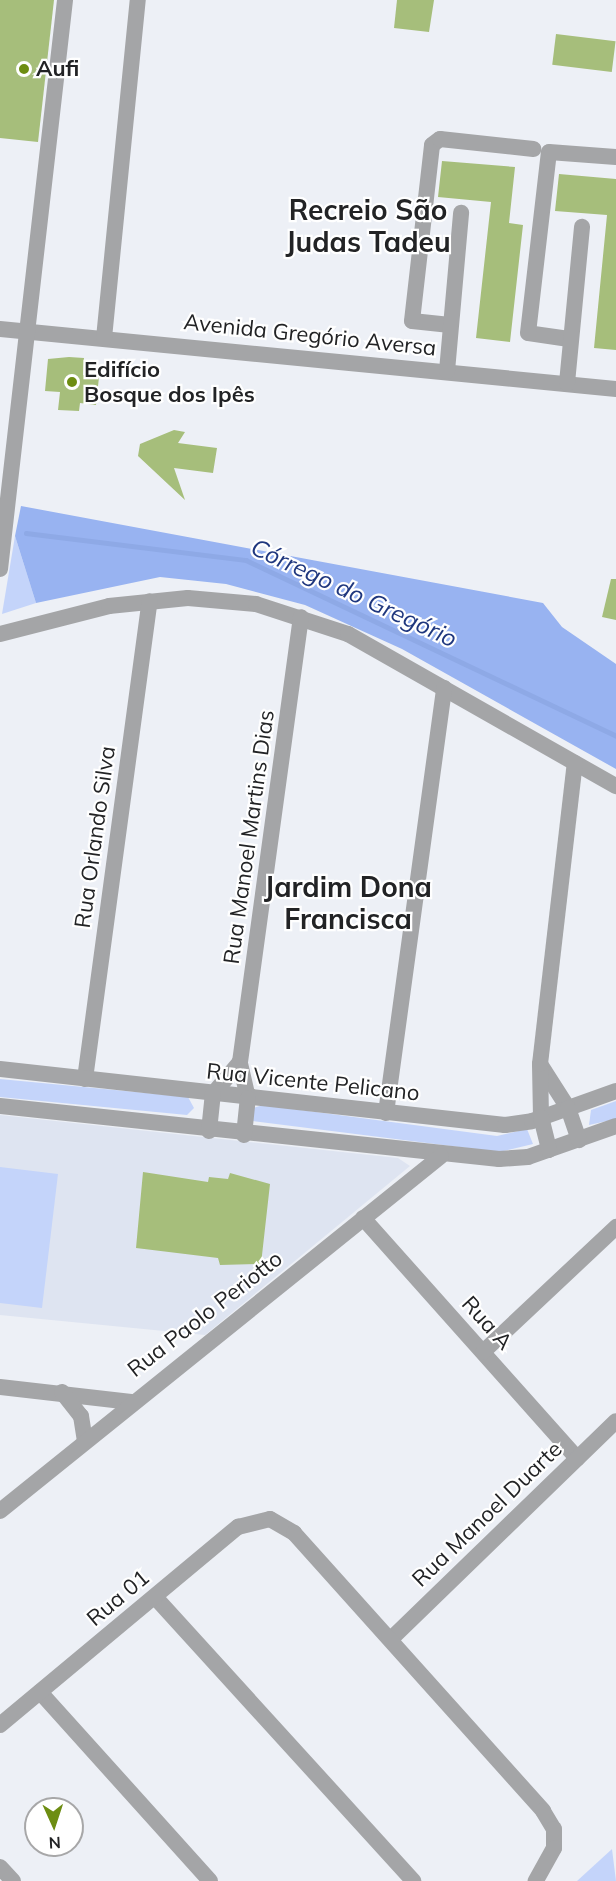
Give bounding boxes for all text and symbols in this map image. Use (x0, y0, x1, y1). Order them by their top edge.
place label: Aufi (36, 56, 79, 82)
marker: Aufi (17, 62, 31, 76)
district label: Recreio São Judas Tadeu (285, 193, 451, 259)
street label: Avenida Gregório Aversa (182, 309, 438, 361)
place label: Edifício Bosque dos Ipês (84, 356, 255, 408)
marker: Edifício Bosque dos Ipês (65, 375, 79, 389)
water label: Córrego do Gregório (246, 533, 462, 653)
street label: Rua Manoel Martins Dias (218, 708, 280, 966)
street label: Rua Orlando Silva (69, 744, 121, 930)
district label: Jardim Dona Francisca (264, 870, 432, 936)
street label: Rua Vicente Pelicano (205, 1058, 421, 1106)
street label: Rua Paolo Periotto (122, 1245, 288, 1383)
street label: Rua A (456, 1291, 518, 1355)
street label: Rua Manoel Duarte (407, 1436, 567, 1592)
street label: Rua 01 (81, 1564, 155, 1632)
north arrow (24, 1797, 84, 1857)
text: N (48, 1833, 61, 1853)

